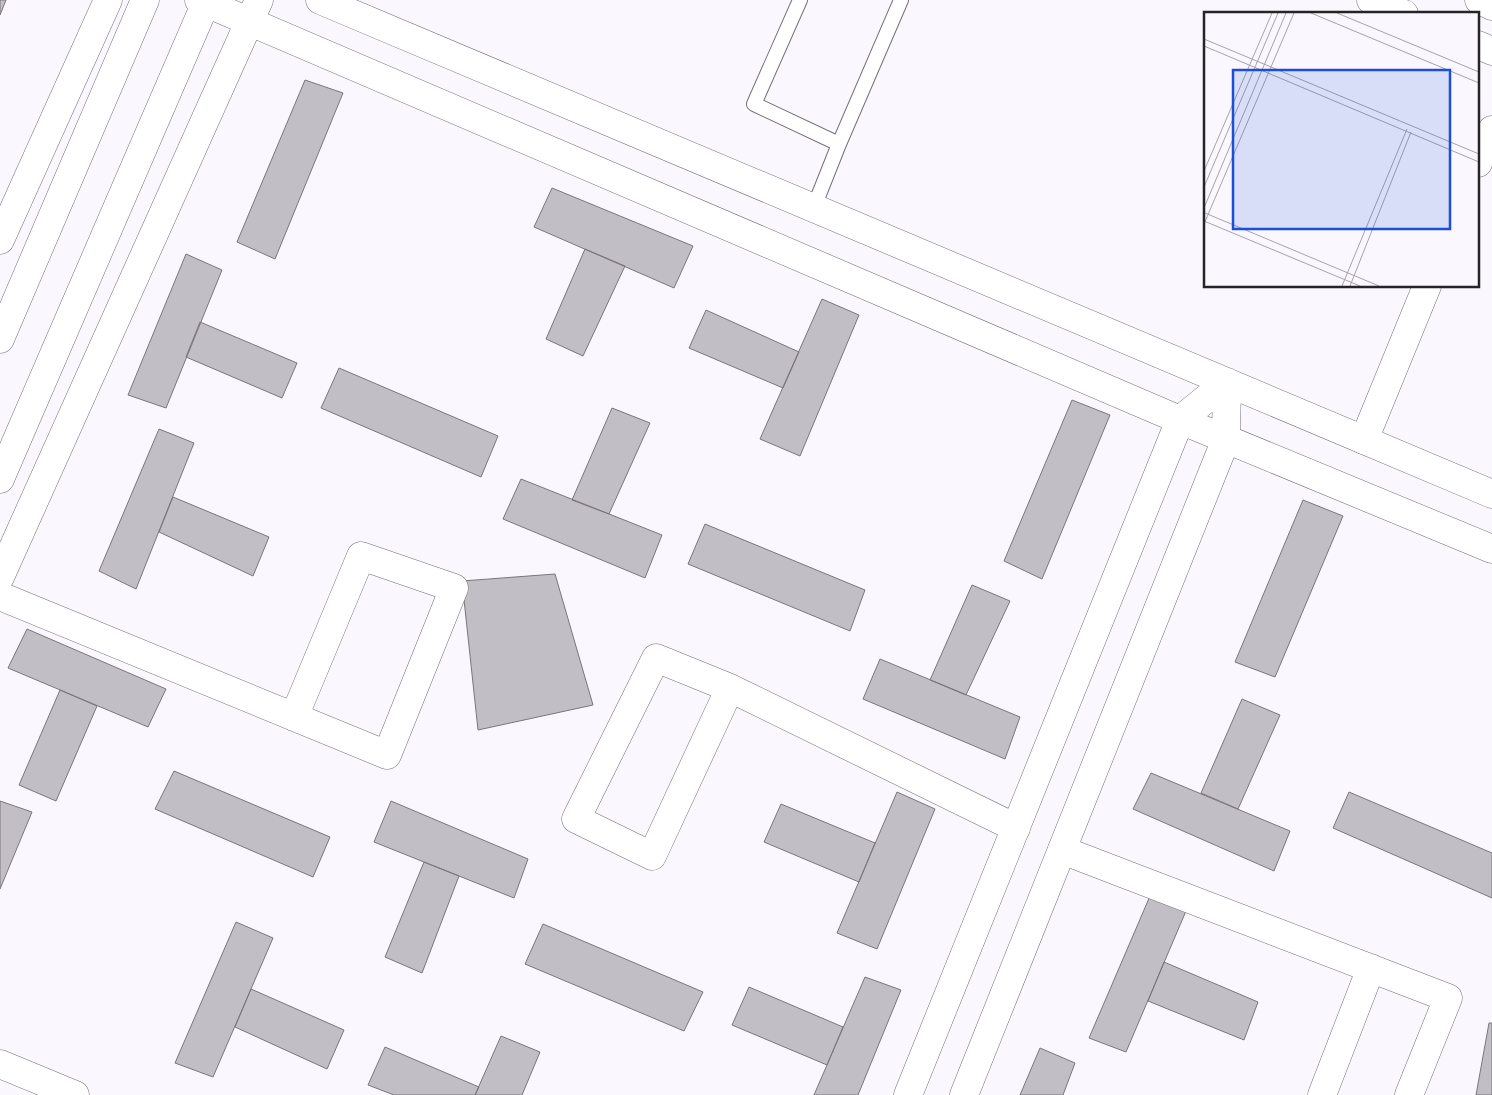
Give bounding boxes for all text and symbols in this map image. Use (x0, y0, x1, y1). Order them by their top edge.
inset map (1204, 12, 1480, 288)

